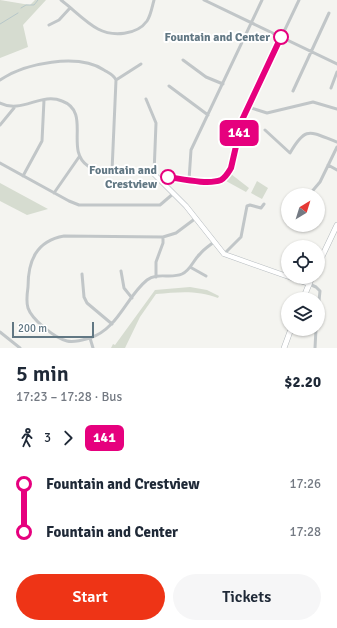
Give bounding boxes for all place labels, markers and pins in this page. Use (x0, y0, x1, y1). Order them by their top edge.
marker: Fountain and Center (273, 29, 289, 45)
place label: Fountain and Center (164, 30, 270, 45)
place label: Fountain and Crestview (89, 163, 158, 192)
marker: Fountain and Crestview (160, 169, 176, 185)

